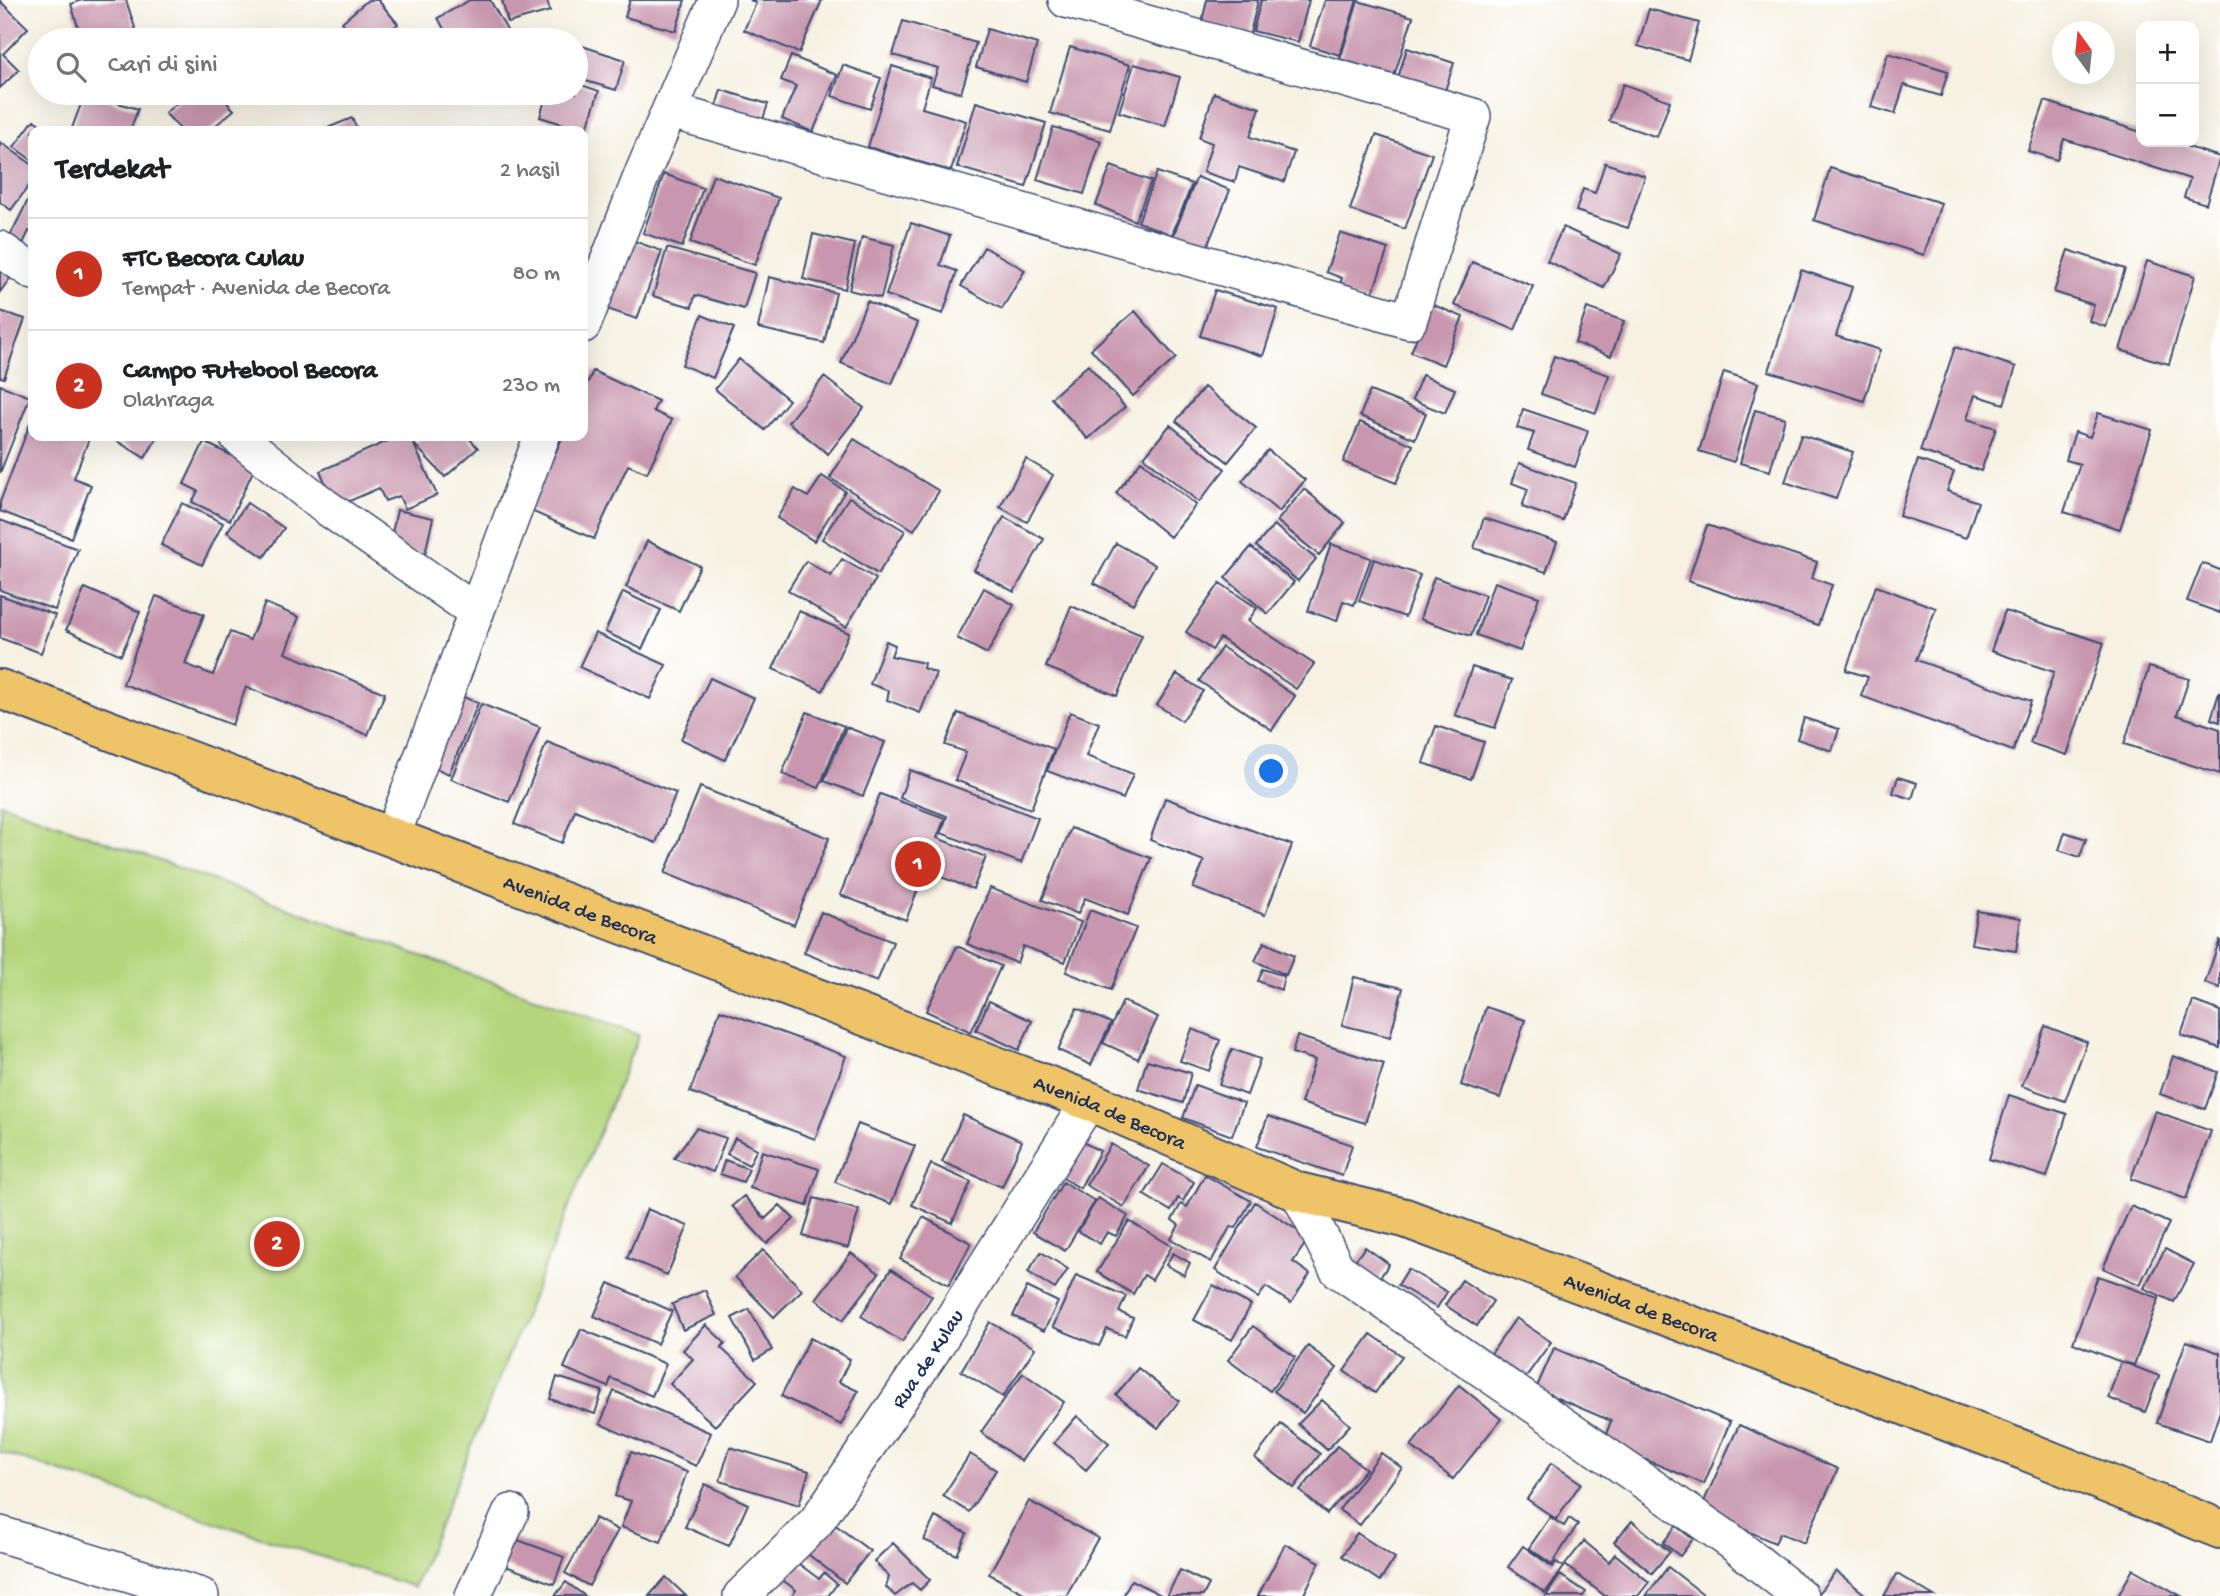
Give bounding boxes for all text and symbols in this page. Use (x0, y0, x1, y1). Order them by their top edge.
north arrow (2052, 21, 2115, 84)
map controls (2136, 21, 2199, 147)
button: + (2136, 21, 2199, 84)
search box (28, 28, 588, 105)
icon: search (52, 48, 90, 86)
text: Cari di sini (108, 51, 218, 82)
button: − (2136, 84, 2199, 147)
text: Terdekat (56, 154, 169, 189)
text: 2 hasil (500, 158, 560, 185)
text: FTC Becora Culau (123, 245, 304, 276)
text: 1 (74, 261, 84, 288)
text: 80 m (513, 261, 560, 288)
text: Tempat · Avenida de Becora (123, 276, 390, 303)
text: Campo Futebool Becora (123, 357, 377, 388)
text: 2 (73, 373, 85, 400)
text: 230 m (502, 373, 560, 400)
text: Olahraga (123, 388, 214, 415)
your location (1254, 754, 1288, 788)
pin: 1 (895, 838, 941, 890)
street label: Avenida de Becora (499, 872, 661, 953)
street label: Avenida de Becora (1029, 1072, 1190, 1158)
pin: 2 (254, 1218, 300, 1270)
street label: Avenida de Becora (1560, 1270, 1722, 1351)
street label: Rua de Kulau (888, 1306, 971, 1414)

